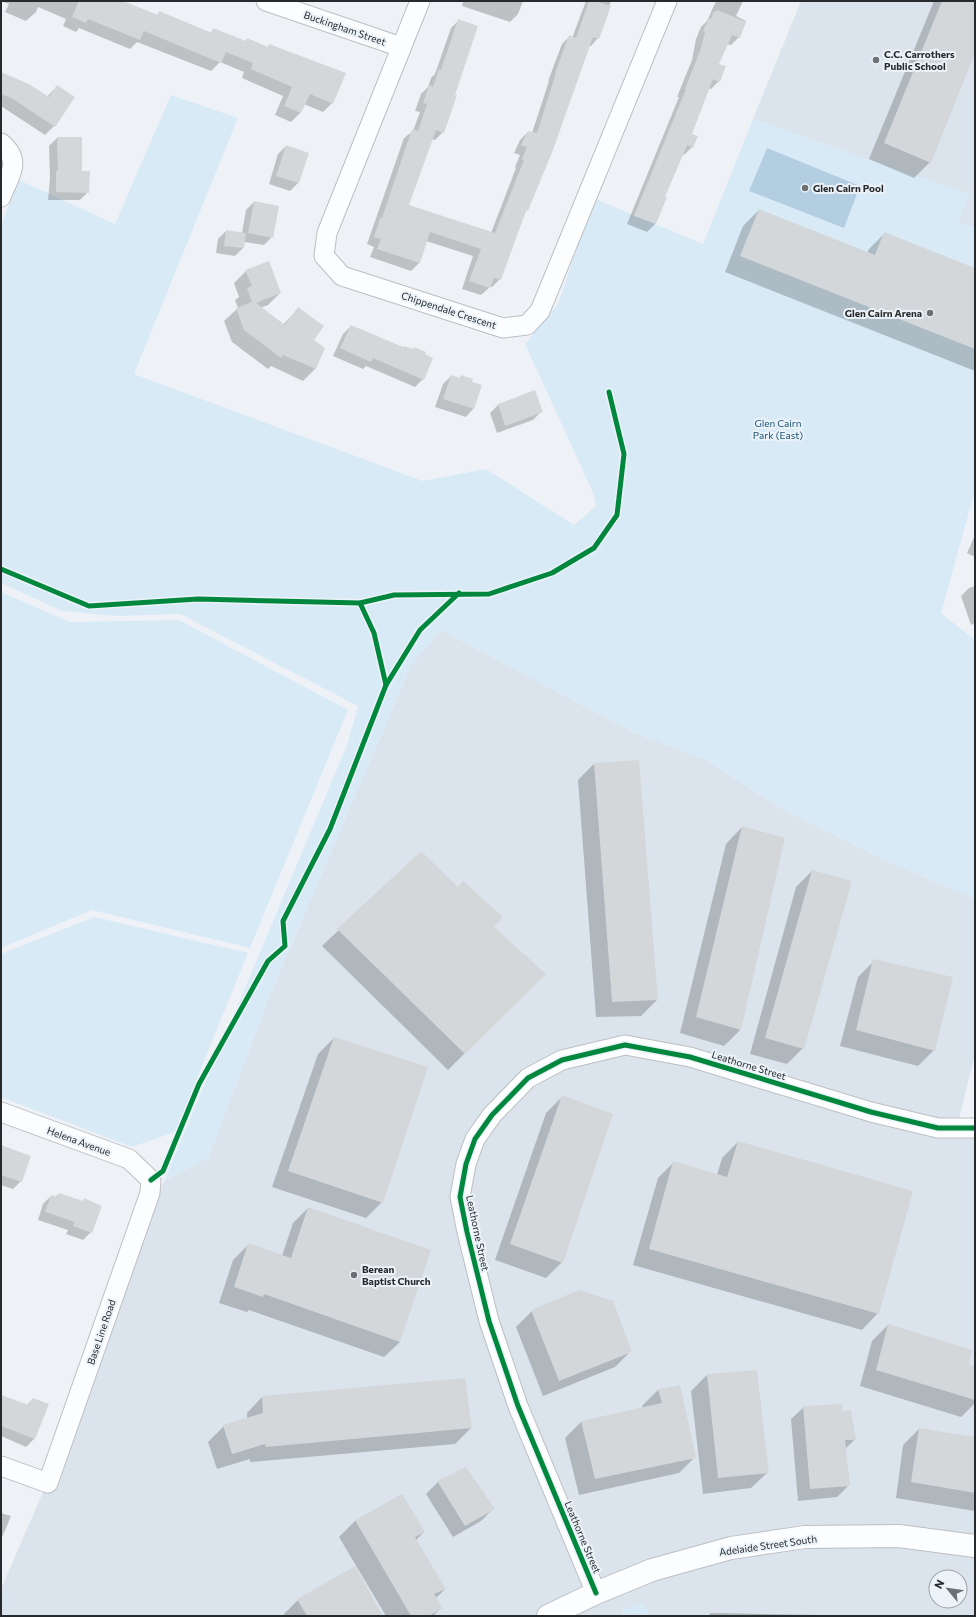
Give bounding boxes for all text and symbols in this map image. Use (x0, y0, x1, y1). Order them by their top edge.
street label: Buckingham Street (302, 8, 388, 48)
place label: C.C. Carrothers Public School (884, 48, 955, 72)
marker: C.C. Carrothers Public School (871, 55, 881, 65)
place label: Glen Cairn Pool (813, 182, 884, 194)
marker: Glen Cairn Pool (800, 183, 810, 193)
street label: Chippendale Crescent (400, 289, 498, 331)
place label: Glen Cairn Arena (845, 307, 922, 319)
marker: Glen Cairn Arena (925, 308, 935, 318)
park label: Glen Cairn Park (East) (753, 417, 803, 441)
street label: Leathorne Street (710, 1048, 788, 1082)
street label: Helena Avenue (46, 1124, 112, 1158)
street label: Leathorne Street (464, 1194, 492, 1272)
place label: Berean Baptist Church (362, 1263, 431, 1287)
marker: Berean Baptist Church (349, 1270, 359, 1280)
street label: Base Line Road (84, 1298, 118, 1366)
street label: Leathorne Street (562, 1499, 604, 1575)
street label: Adelaide Street South (718, 1532, 818, 1558)
north arrow (928, 1569, 968, 1609)
text: N (931, 1577, 947, 1591)

